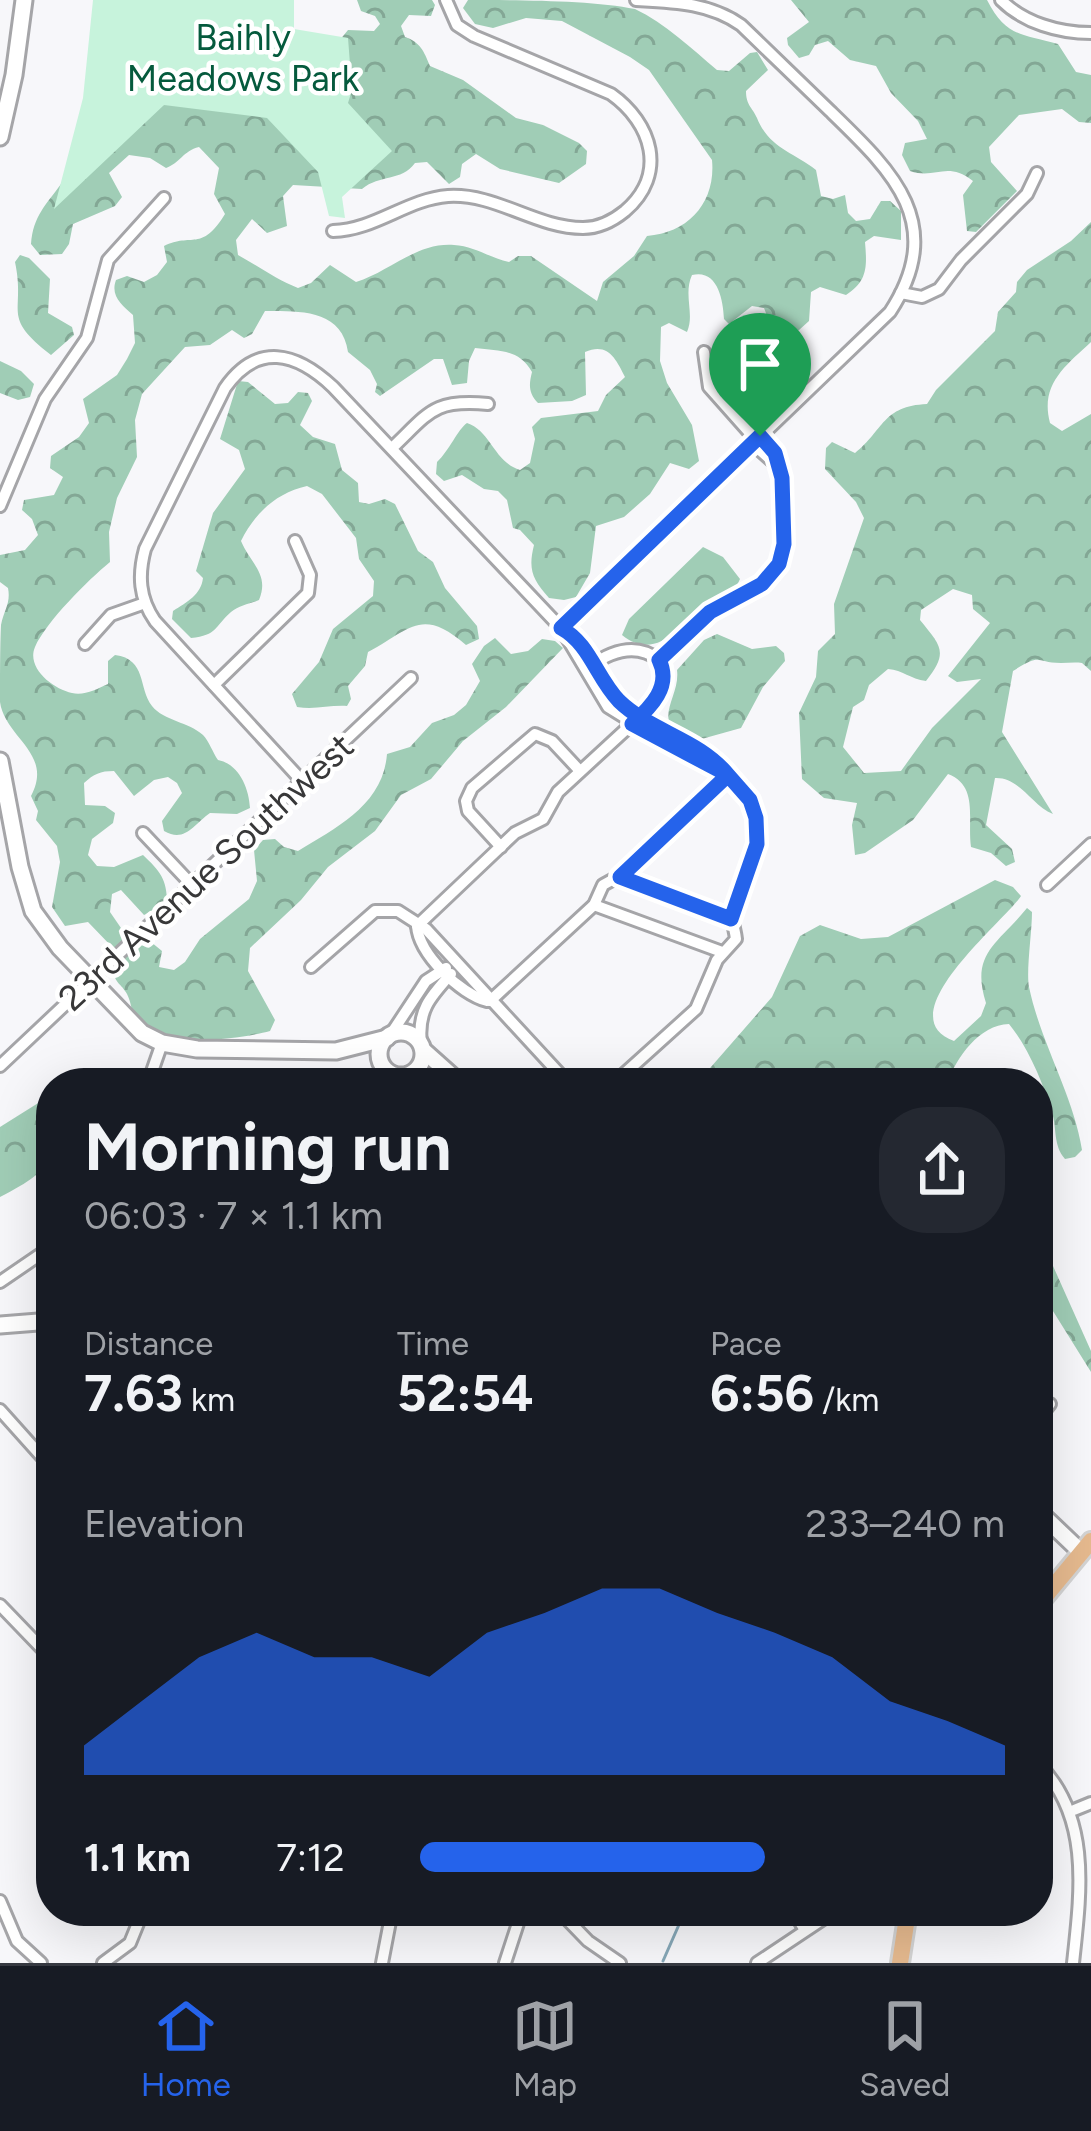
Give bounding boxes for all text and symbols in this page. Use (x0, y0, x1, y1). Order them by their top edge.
park label: Baihly Meadows Park (127, 16, 360, 100)
pin (709, 313, 811, 436)
icon: arrive (727, 331, 793, 397)
street label: 23rd Avenue Southwest (50, 724, 362, 1020)
text: Morning run (84, 1107, 452, 1187)
button: share (879, 1107, 1005, 1233)
text: 06:03 · 7 × 1.1 km (84, 1192, 383, 1239)
text: Distance (84, 1324, 213, 1363)
text: Time (397, 1324, 469, 1363)
text: Pace (710, 1324, 781, 1363)
text: 7.63 (84, 1363, 183, 1424)
text: 52:54 (397, 1363, 533, 1424)
text: 6:56 (710, 1363, 814, 1424)
text: km (183, 1380, 235, 1419)
text: /km (814, 1380, 879, 1419)
text: Elevation (84, 1500, 244, 1547)
text: 233–240 m (805, 1500, 1005, 1547)
text: 1.1 km (84, 1834, 191, 1881)
text: 7:12 (276, 1834, 345, 1881)
tab: Home (141, 1993, 231, 2104)
tab: Map (512, 1993, 578, 2104)
tab: Saved (859, 1993, 950, 2104)

